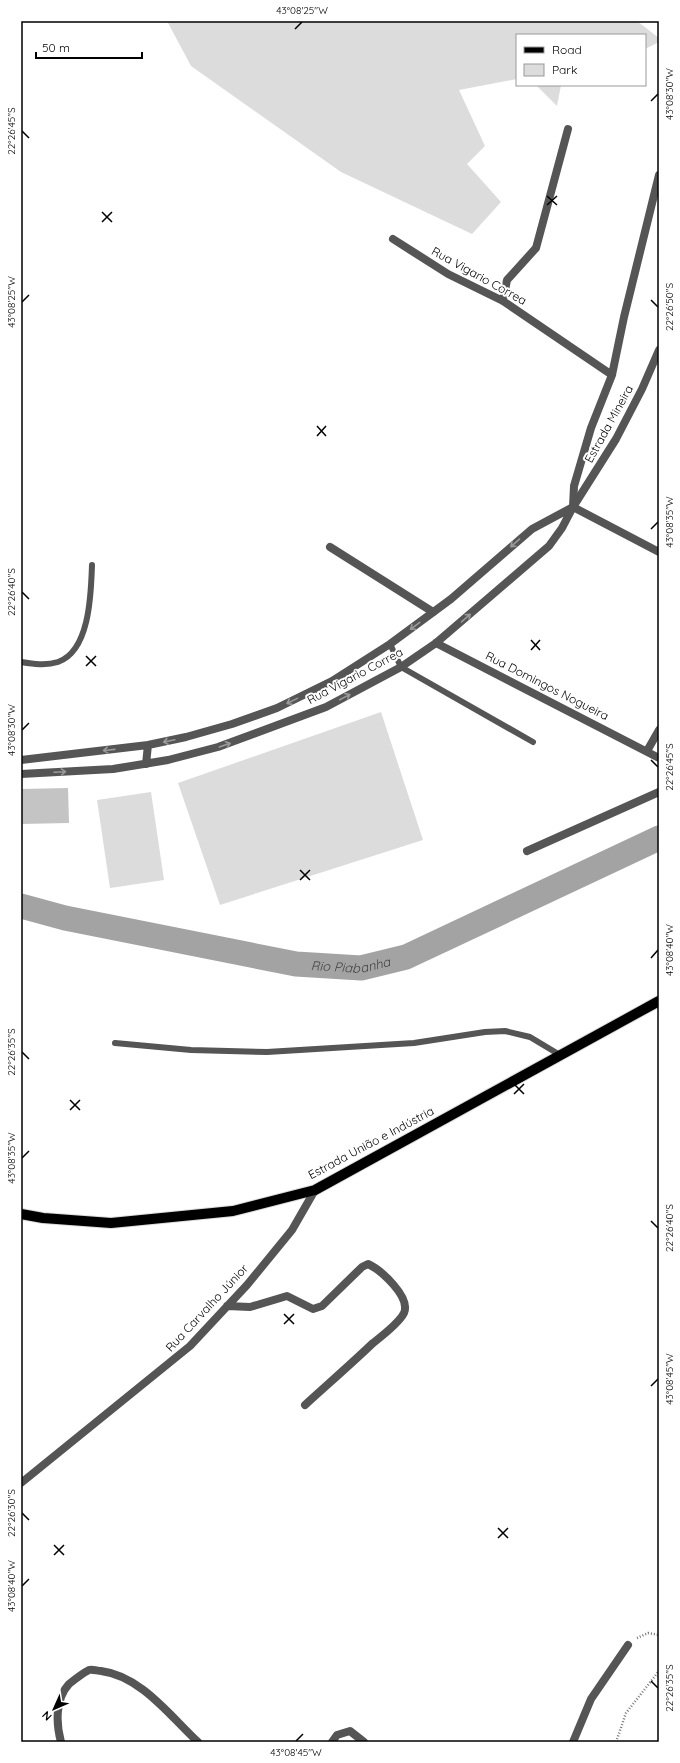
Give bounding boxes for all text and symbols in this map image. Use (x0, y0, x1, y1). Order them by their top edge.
text: 43°08'25"W (276, 4, 328, 17)
scale bar (36, 34, 142, 60)
legend (516, 34, 646, 86)
text: 50 m (42, 40, 70, 55)
text: Road (552, 42, 582, 57)
text: Park (552, 62, 577, 77)
text: 43°08'30"W (663, 68, 676, 120)
text: 22°26'45"S (5, 107, 18, 155)
street label: Rua Vigario Correa (429, 243, 529, 308)
text: 43°08'25"W (5, 276, 18, 328)
text: 22°26'50"S (663, 283, 676, 331)
street label: Estrada Mineira (581, 382, 636, 465)
text: 43°08'35"W (663, 496, 676, 548)
one-way arrow (510, 539, 520, 548)
text: 22°26'40"S (5, 568, 18, 616)
one-way arrow (460, 614, 470, 623)
one-way arrow (410, 622, 421, 631)
street label: Rua Vigario Correa (304, 644, 405, 707)
street label: Rua Domingos Nogueira (483, 648, 611, 723)
one-way arrow (339, 693, 351, 700)
one-way arrow (286, 697, 298, 705)
text: 43°08'30"W (5, 704, 18, 756)
one-way arrow (163, 737, 176, 745)
one-way arrow (218, 741, 231, 748)
text: 22°26'45"S (663, 743, 676, 791)
one-way arrow (103, 746, 116, 753)
one-way arrow (53, 768, 66, 775)
text: 43°08'40"W (663, 924, 676, 976)
water label: Rio Piabanha (310, 953, 393, 976)
text: 22°26'35"S (5, 1028, 18, 1076)
street label: Estrada União e Indústria (305, 1103, 436, 1182)
text: 43°08'35"W (5, 1132, 18, 1184)
text: 22°26'40"S (663, 1204, 676, 1252)
street label: Rua Carvalho Júnior (162, 1260, 251, 1355)
text: 43°08'45"W (663, 1353, 676, 1405)
text: 22°26'30"S (5, 1489, 18, 1537)
text: 43°08'40"W (5, 1560, 18, 1612)
text: 22°26'35"S (663, 1664, 676, 1712)
north arrow (34, 1689, 74, 1729)
text: N (39, 1708, 55, 1724)
text: 43°08'45"W (270, 1746, 322, 1759)

